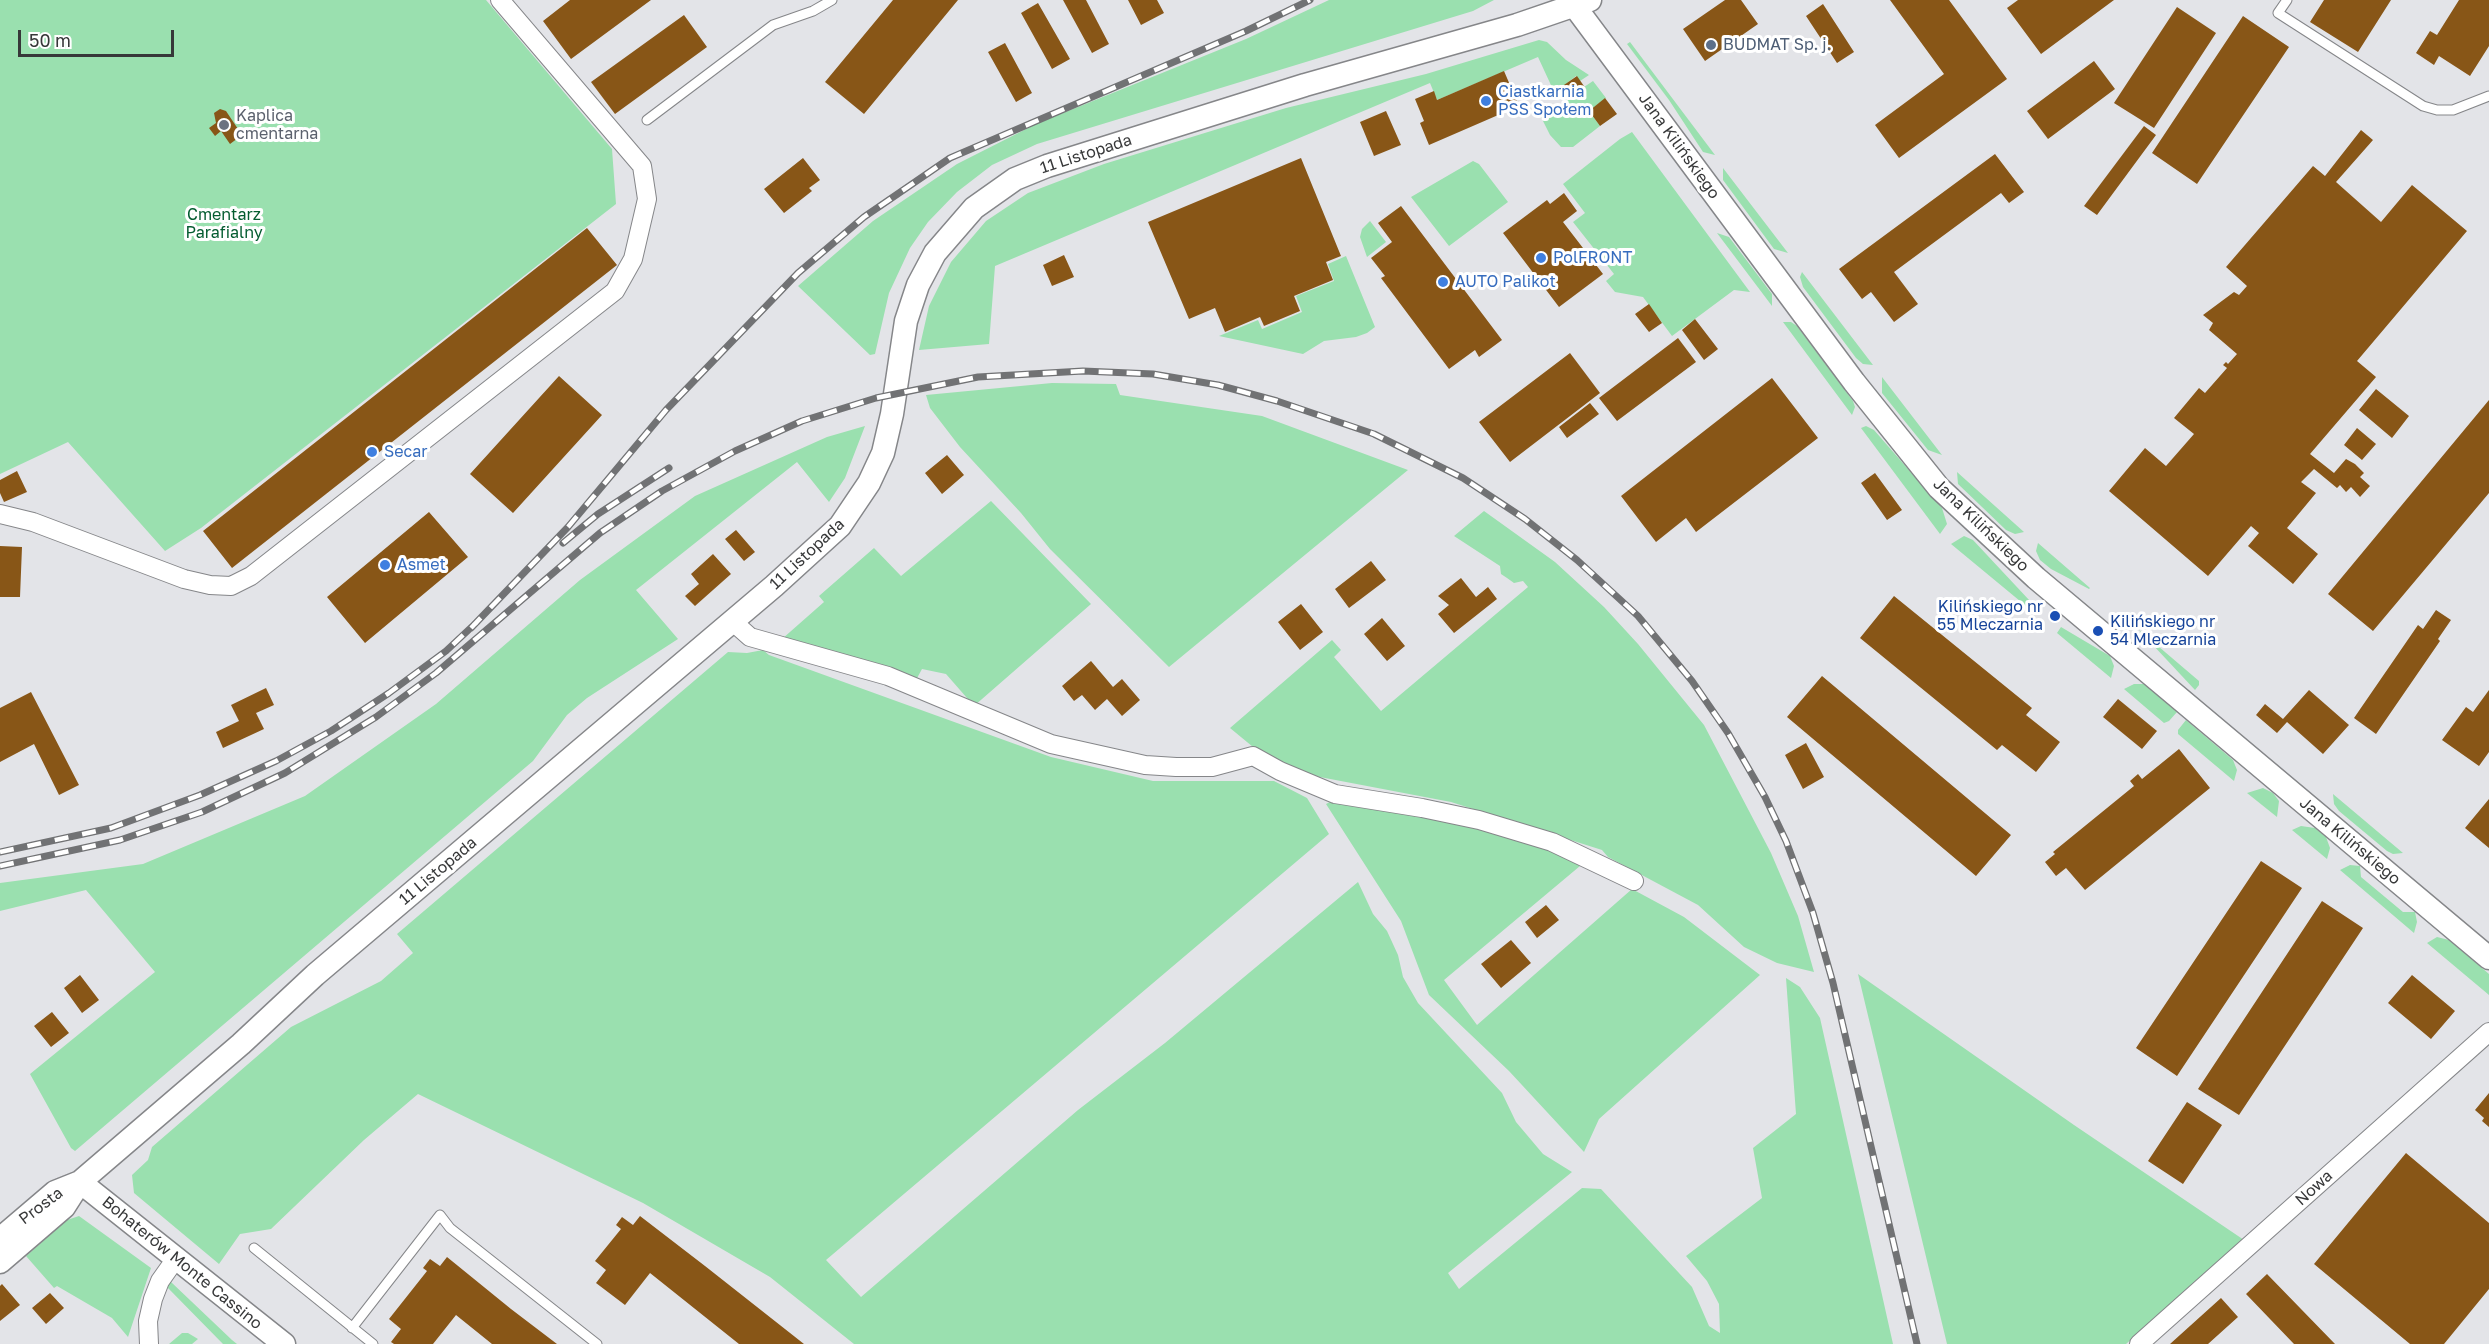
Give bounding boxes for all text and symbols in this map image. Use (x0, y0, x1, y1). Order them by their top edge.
scale bar (21, 18, 177, 56)
text: 50 m (29, 29, 71, 51)
place label: BUDMAT Sp. j. (1723, 35, 1831, 55)
marker: BUDMAT Sp. j. (1704, 38, 1718, 52)
place label: Ciastkarnia PSS Społem (1498, 82, 1592, 120)
street label: Jana Kilińskiego (1634, 89, 1724, 203)
marker: Ciastkarnia PSS Społem (1479, 94, 1493, 108)
place label: Kaplica cmentarna (236, 106, 318, 144)
marker: Kaplica cmentarna (217, 118, 231, 132)
street label: 11 Listopada (1038, 130, 1134, 178)
park label: Cmentarz Parafialny (185, 205, 263, 243)
place label: PolFRONT (1553, 248, 1632, 268)
marker: PolFRONT (1534, 251, 1548, 265)
place label: AUTO Palikot (1455, 272, 1556, 292)
marker: AUTO Palikot (1436, 275, 1450, 289)
place label: Secar (384, 442, 428, 462)
marker: Secar (365, 445, 379, 459)
street label: Jana Kilińskiego (1929, 474, 2033, 576)
street label: 11 Listopada (766, 515, 848, 593)
place label: Asmet (397, 555, 446, 575)
marker: Asmet (378, 558, 392, 572)
place label: Kilińskiego nr 55 Mleczarnia (1937, 597, 2043, 635)
marker: Kilińskiego nr 55 Mleczarnia (2048, 609, 2062, 623)
place label: Kilińskiego nr 54 Mleczarnia (2110, 612, 2216, 650)
marker: Kilińskiego nr 54 Mleczarnia (2091, 624, 2105, 638)
street label: Jana Kilińskiego (2296, 793, 2404, 889)
street label: 11 Listopada (395, 833, 481, 909)
street label: Nowa (2291, 1166, 2337, 1210)
street label: Prosta (15, 1183, 67, 1229)
street label: Bohaterów Monte Cassino (98, 1192, 266, 1334)

